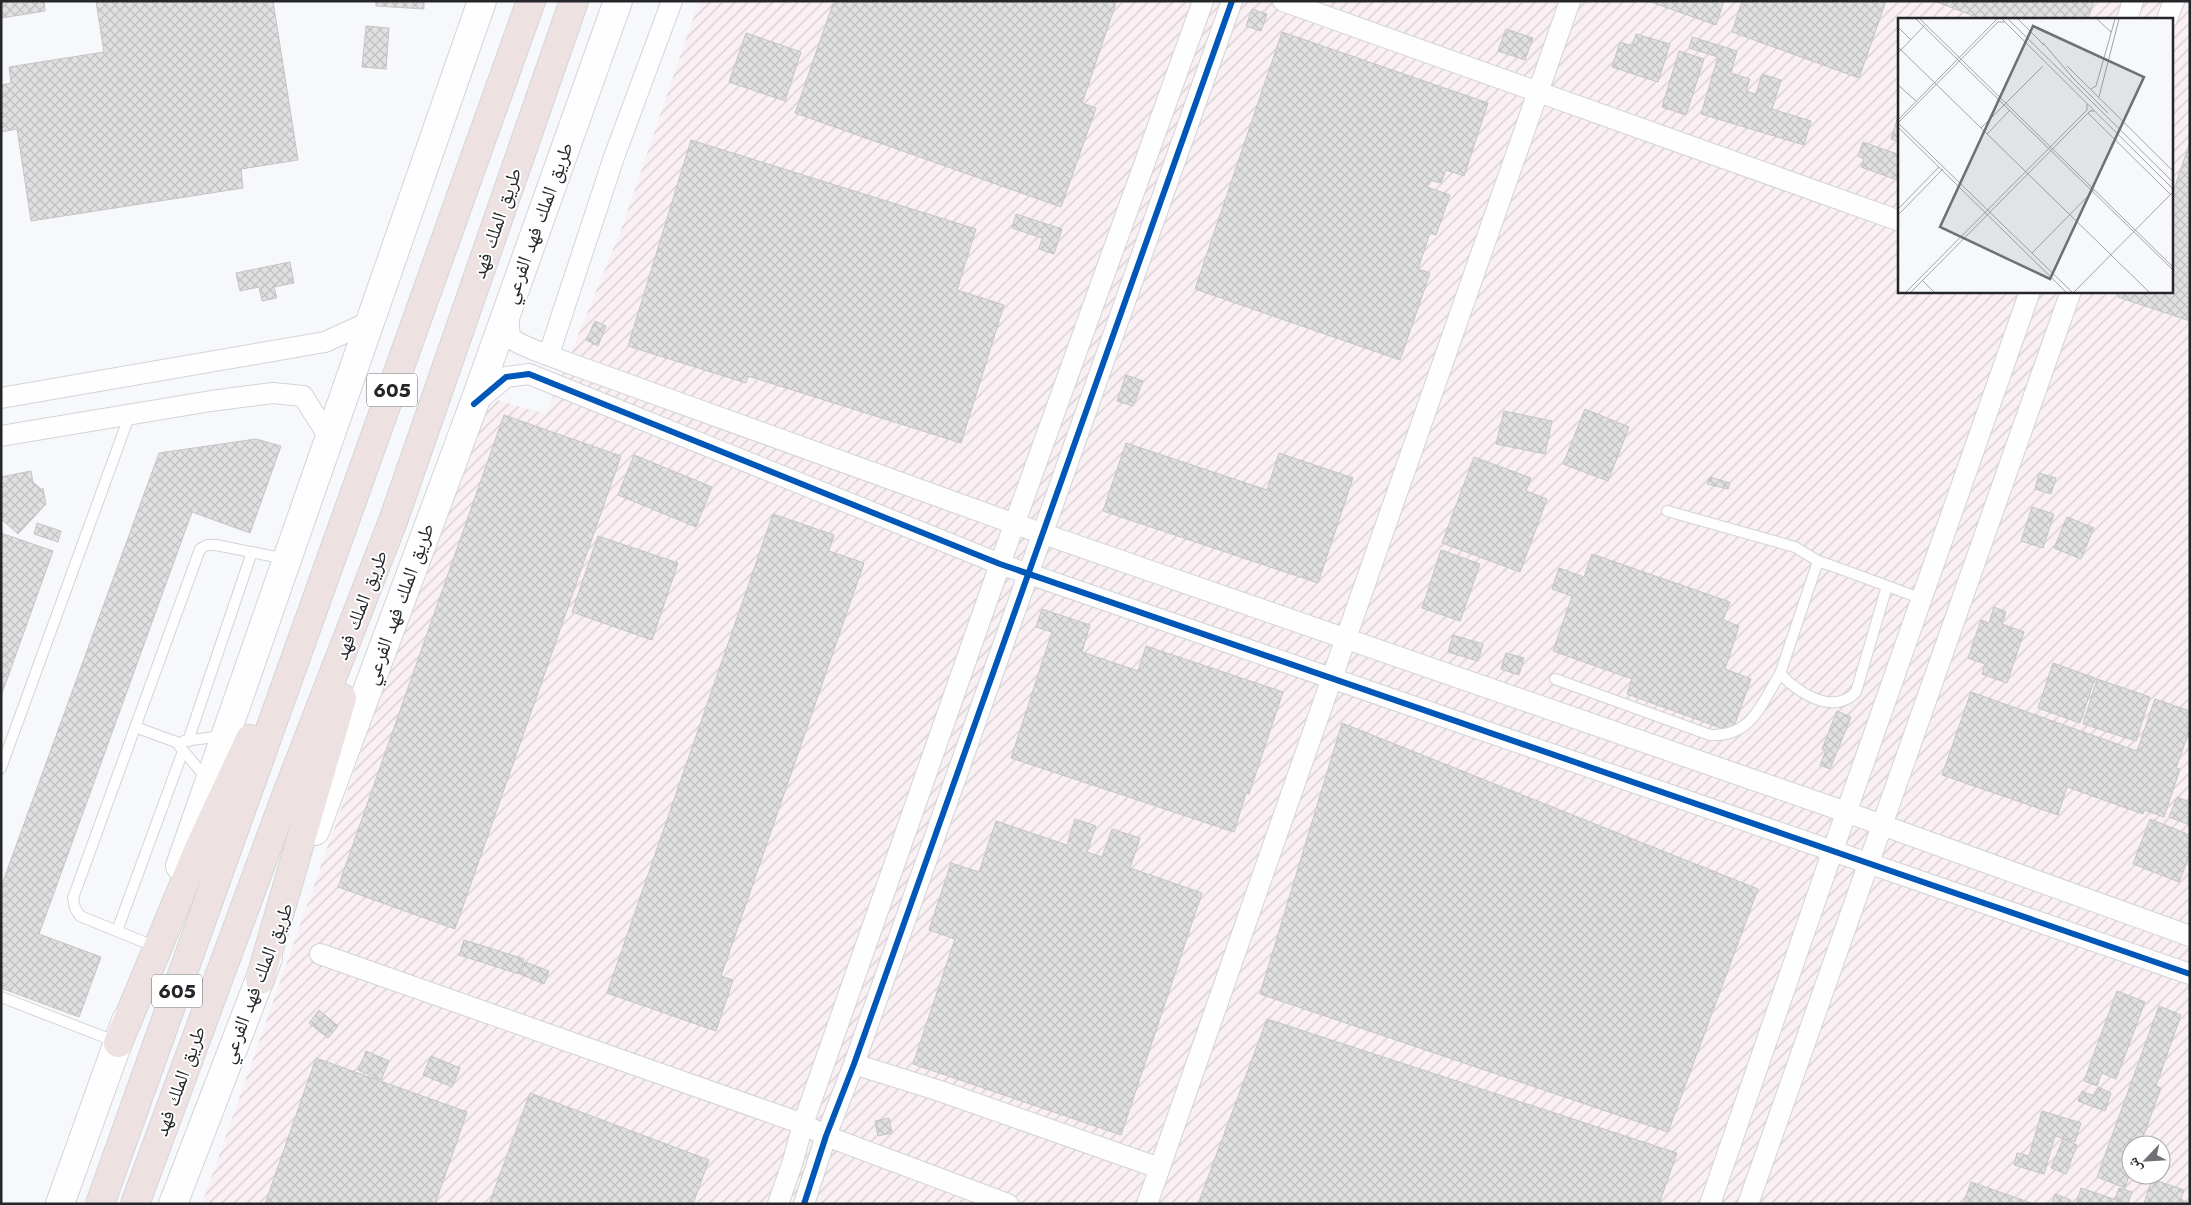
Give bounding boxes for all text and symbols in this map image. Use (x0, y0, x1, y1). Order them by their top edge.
inset map (1898, 18, 2174, 292)
street label: طريق الملك فهد الفرعي (495, 138, 582, 308)
street label: طريق الملك فهد (465, 164, 529, 282)
road number: 605 (367, 374, 417, 406)
street label: طريق الملك فهد الفرعي (359, 520, 439, 688)
street label: طريق الملك فهد (329, 547, 393, 663)
street label: طريق الملك فهد الفرعي (213, 898, 302, 1068)
road number: 605 (152, 974, 202, 1008)
street label: طريق الملك فهد (147, 1022, 213, 1140)
north arrow (2121, 1135, 2171, 1185)
text: ش (2122, 1154, 2146, 1176)

